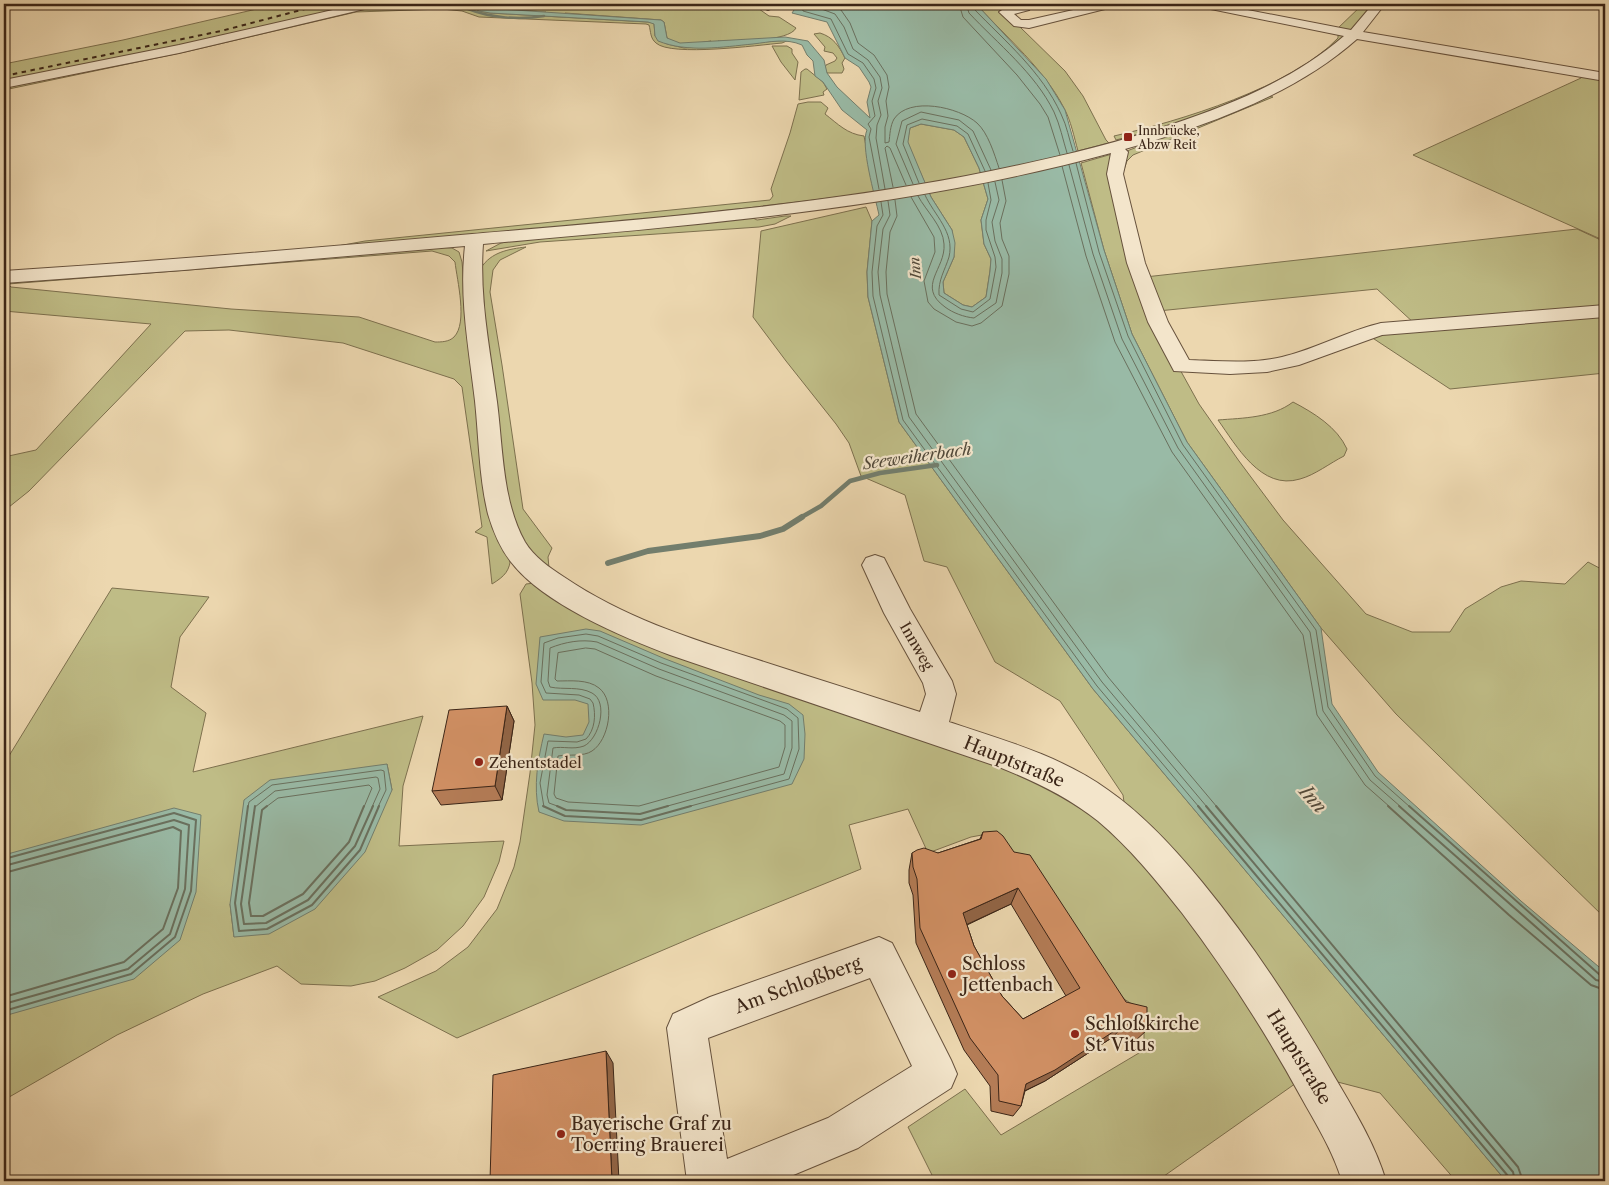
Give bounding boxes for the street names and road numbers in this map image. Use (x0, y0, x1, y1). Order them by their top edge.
street label: Innweg (896, 619, 938, 673)
street label: Hauptstraße (960, 732, 1068, 792)
street label: Am Schloßberg (731, 952, 865, 1018)
street label: Hauptstraße (1262, 1005, 1336, 1109)

